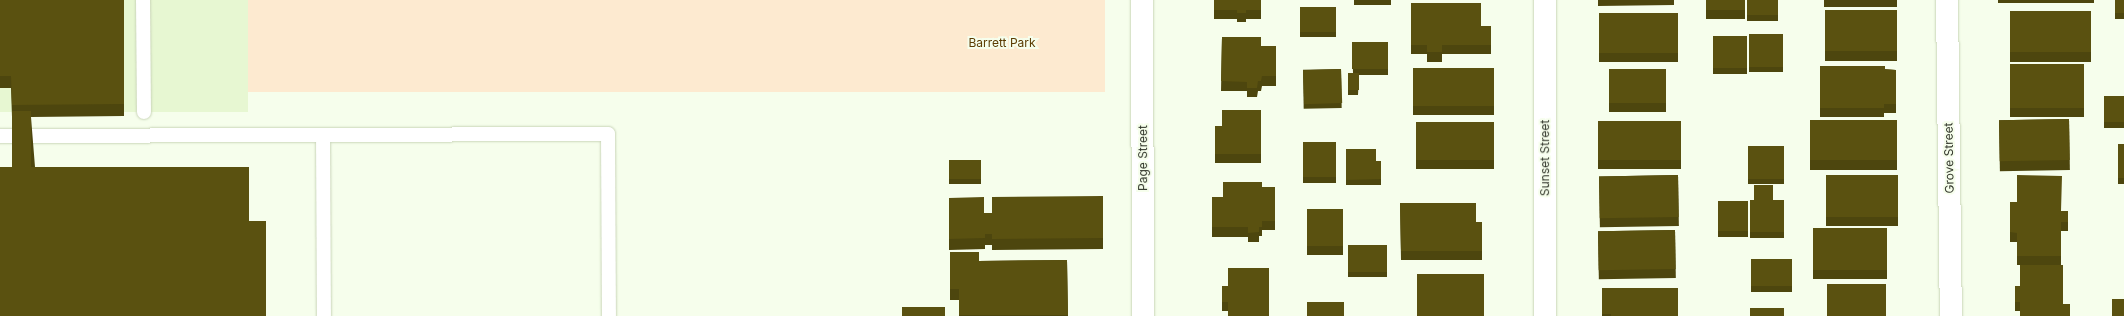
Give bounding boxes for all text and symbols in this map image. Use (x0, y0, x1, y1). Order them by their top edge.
park label: Barrett Park (968, 36, 1036, 50)
street label: Sunset Street (1538, 120, 1552, 196)
street label: Grove Street (1941, 122, 1957, 194)
street label: Page Street (1136, 125, 1150, 191)

